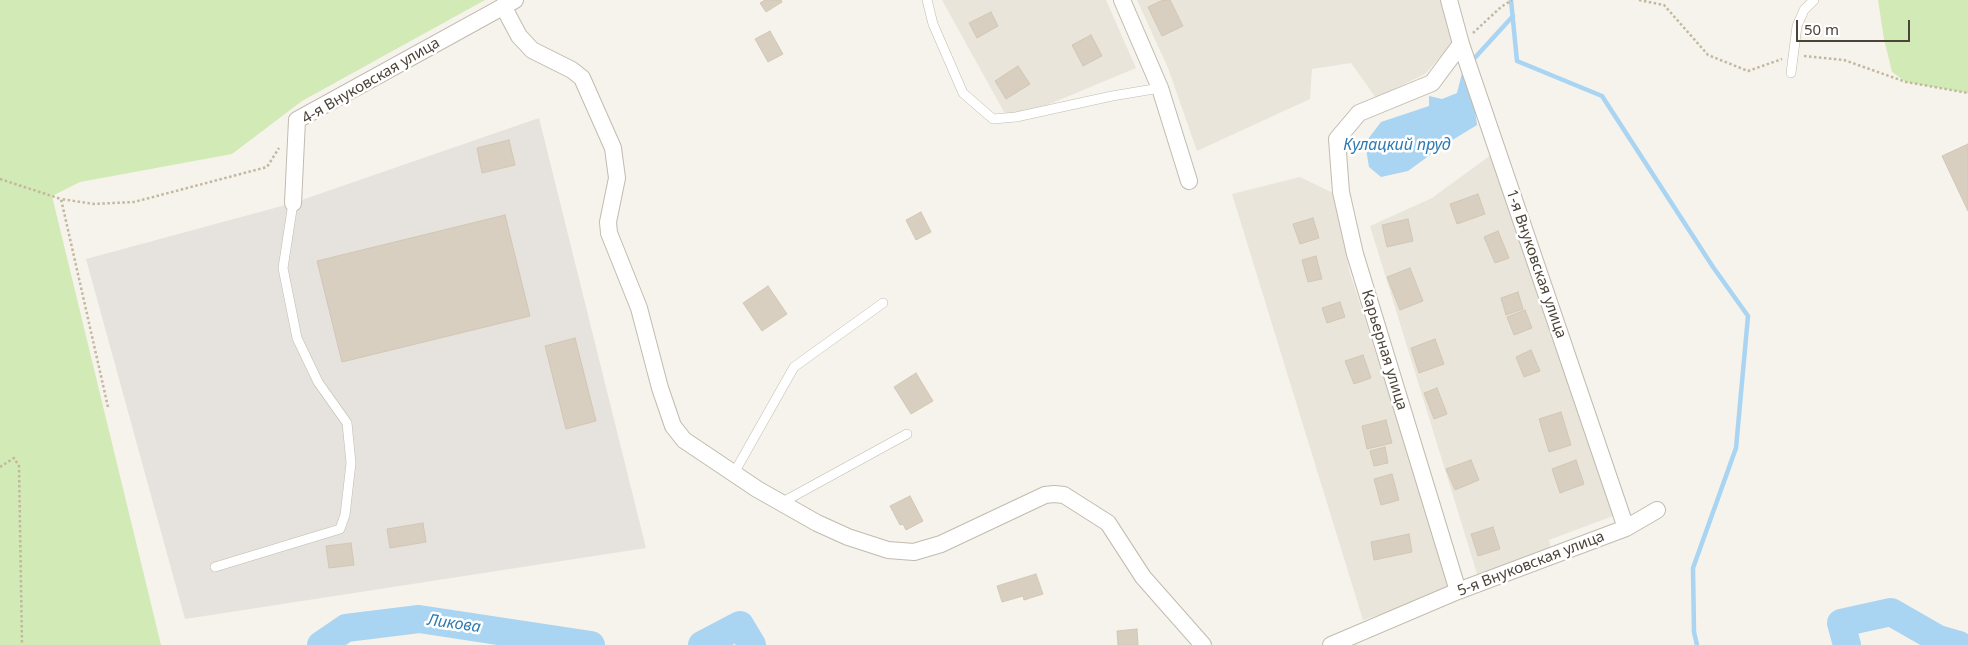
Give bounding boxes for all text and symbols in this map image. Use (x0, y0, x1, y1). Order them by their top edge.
scale bar (1798, 10, 1912, 42)
text: 50 m (1804, 19, 1839, 39)
street label: 4-я Внуковская улица (299, 34, 443, 128)
water label: Кулацкий пруд (1343, 135, 1451, 155)
street label: 1-я Внуковская улица (1502, 187, 1570, 341)
street label: Карьерная улица (1357, 288, 1411, 412)
street label: 5-я Внуковская улица (1455, 528, 1607, 600)
water label: Ликова (426, 611, 482, 637)

